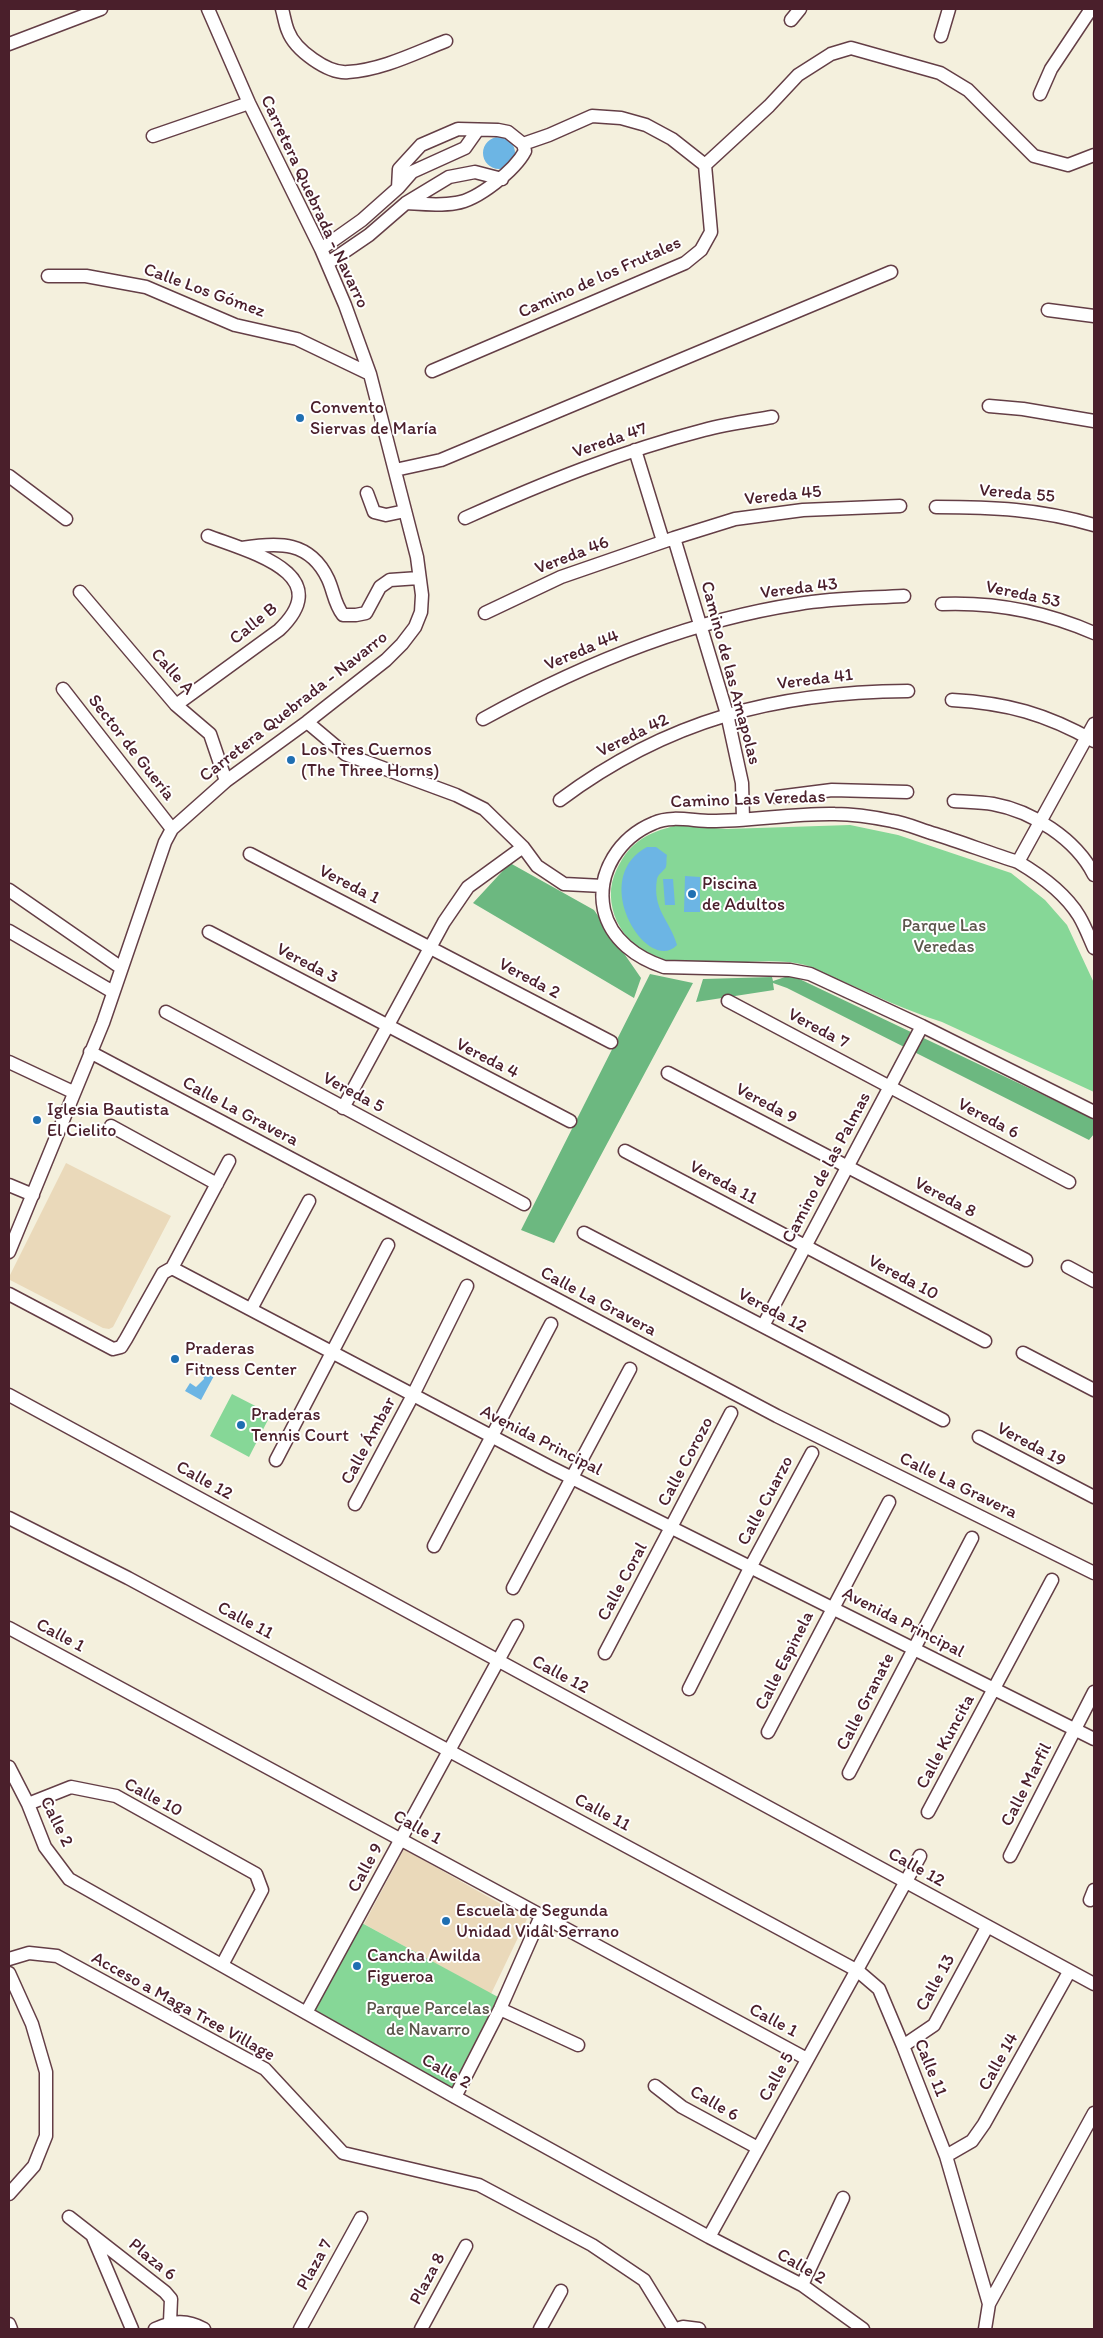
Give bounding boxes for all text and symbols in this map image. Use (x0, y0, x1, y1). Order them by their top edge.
street label: Carretera Quebrada - Navarro (255, 92, 373, 312)
street label: Camino de los Frutales (515, 232, 685, 324)
street label: Calle Los Gómez (140, 259, 268, 323)
place label: Convento Siervas de María (310, 397, 437, 439)
marker: Convento Siervas de María (294, 412, 306, 424)
street label: Vereda 47 (570, 418, 650, 464)
street label: Vereda 55 (978, 480, 1056, 508)
street label: Vereda 45 (743, 481, 823, 511)
street label: Vereda 46 (532, 532, 612, 580)
street label: Vereda 43 (759, 574, 839, 604)
street label: Vereda 53 (983, 576, 1063, 614)
street label: Camino de las Amapolas (695, 579, 765, 767)
street label: Calle B (226, 598, 282, 650)
street label: Vereda 44 (542, 626, 622, 676)
street label: Carretera Quebrada - Navarro (196, 627, 392, 787)
street label: Calle A (145, 644, 199, 700)
street label: Vereda 41 (776, 665, 854, 695)
street label: Sector de Guería (83, 691, 179, 805)
street label: Vereda 42 (593, 709, 673, 763)
place label: Los Tres Cuernos (The Three Horns) (301, 739, 439, 782)
marker: Los Tres Cuernos (The Three Horns) (285, 754, 297, 766)
street label: Camino Las Veredas (670, 786, 826, 814)
street label: Vereda 1 (315, 861, 383, 909)
place label: Piscina de Adultos (702, 873, 785, 916)
marker: Piscina de Adultos (686, 888, 698, 900)
park label: Parque Las Veredas (902, 915, 986, 958)
street label: Vereda 3 (272, 939, 342, 989)
street label: Vereda 2 (495, 954, 563, 1004)
street label: Vereda 7 (784, 1004, 852, 1054)
street label: Vereda 4 (452, 1034, 522, 1084)
street label: Vereda 5 (319, 1068, 387, 1118)
street label: Calle La Gravera (178, 1072, 302, 1152)
street label: Vereda 9 (732, 1079, 800, 1129)
street label: Camino de las Palmas (778, 1089, 876, 1247)
street label: Vereda 6 (953, 1094, 1023, 1144)
place label: Iglesia Bautista El Cielito (47, 1099, 169, 1142)
marker: Iglesia Bautista El Cielito (31, 1114, 43, 1126)
street label: Vereda 11 (685, 1156, 761, 1210)
street label: Vereda 8 (910, 1173, 980, 1223)
street label: Vereda 10 (864, 1250, 942, 1306)
street label: Calle La Gravera (536, 1262, 660, 1342)
street label: Vereda 12 (734, 1284, 810, 1338)
place label: Praderas Fitness Center (185, 1338, 297, 1380)
marker: Praderas Fitness Center (169, 1353, 181, 1365)
street label: Calle Ámbar (337, 1393, 401, 1489)
street label: Avenida Principal (476, 1401, 606, 1481)
place label: Praderas Tennis Court (251, 1404, 349, 1446)
street label: Calle Corozo (653, 1414, 719, 1510)
street label: Vereda 19 (993, 1418, 1069, 1472)
marker: Praderas Tennis Court (235, 1419, 247, 1431)
street label: Calle La Gravera (895, 1448, 1021, 1524)
street label: Calle Cuarzo (733, 1452, 799, 1550)
street label: Calle 12 (172, 1457, 236, 1505)
street label: Calle Coral (593, 1539, 653, 1625)
street label: Avenida Principal (838, 1583, 968, 1663)
street label: Calle 11 (213, 1597, 277, 1645)
street label: Calle Espinela (751, 1608, 819, 1714)
street label: Calle 1 (32, 1614, 88, 1658)
street label: Calle Granate (832, 1650, 900, 1754)
street label: Calle 12 (528, 1651, 592, 1699)
street label: Calle Kuncita (912, 1691, 980, 1793)
street label: Calle Marfil (997, 1740, 1057, 1830)
street label: Calle 10 (120, 1774, 186, 1822)
street label: Calle 11 (570, 1789, 634, 1837)
street label: Calle 2 (35, 1793, 77, 1851)
street label: Calle 1 (389, 1806, 445, 1850)
street label: Calle 9 (344, 1840, 388, 1896)
street label: Calle 12 (884, 1844, 948, 1892)
place label: Escuela de Segunda Unidad Vidal Serrano (456, 1900, 619, 1942)
marker: Escuela de Segunda Unidad Vidal Serrano (440, 1915, 452, 1927)
place label: Cancha Awilda Figueroa (367, 1945, 481, 1988)
street label: Acceso a Maga Tree Village (87, 1948, 279, 2066)
street label: Calle 13 (912, 1951, 960, 2015)
marker: Cancha Awilda Figueroa (351, 1960, 363, 1972)
park label: Parque Parcelas de Navarro (366, 1998, 490, 2040)
street label: Calle 1 (745, 1999, 801, 2043)
street label: Calle 14 (974, 2029, 1024, 2095)
street label: Calle 11 (909, 2036, 951, 2100)
street label: Calle 5 (755, 2049, 799, 2105)
street label: Calle 2 (417, 2050, 475, 2094)
street label: Calle 6 (686, 2081, 742, 2127)
street label: Plaza 6 (124, 2234, 180, 2286)
street label: Plaza 7 (292, 2236, 338, 2294)
street label: Calle 2 (773, 2244, 829, 2290)
street label: Plaza 8 (405, 2249, 451, 2309)

